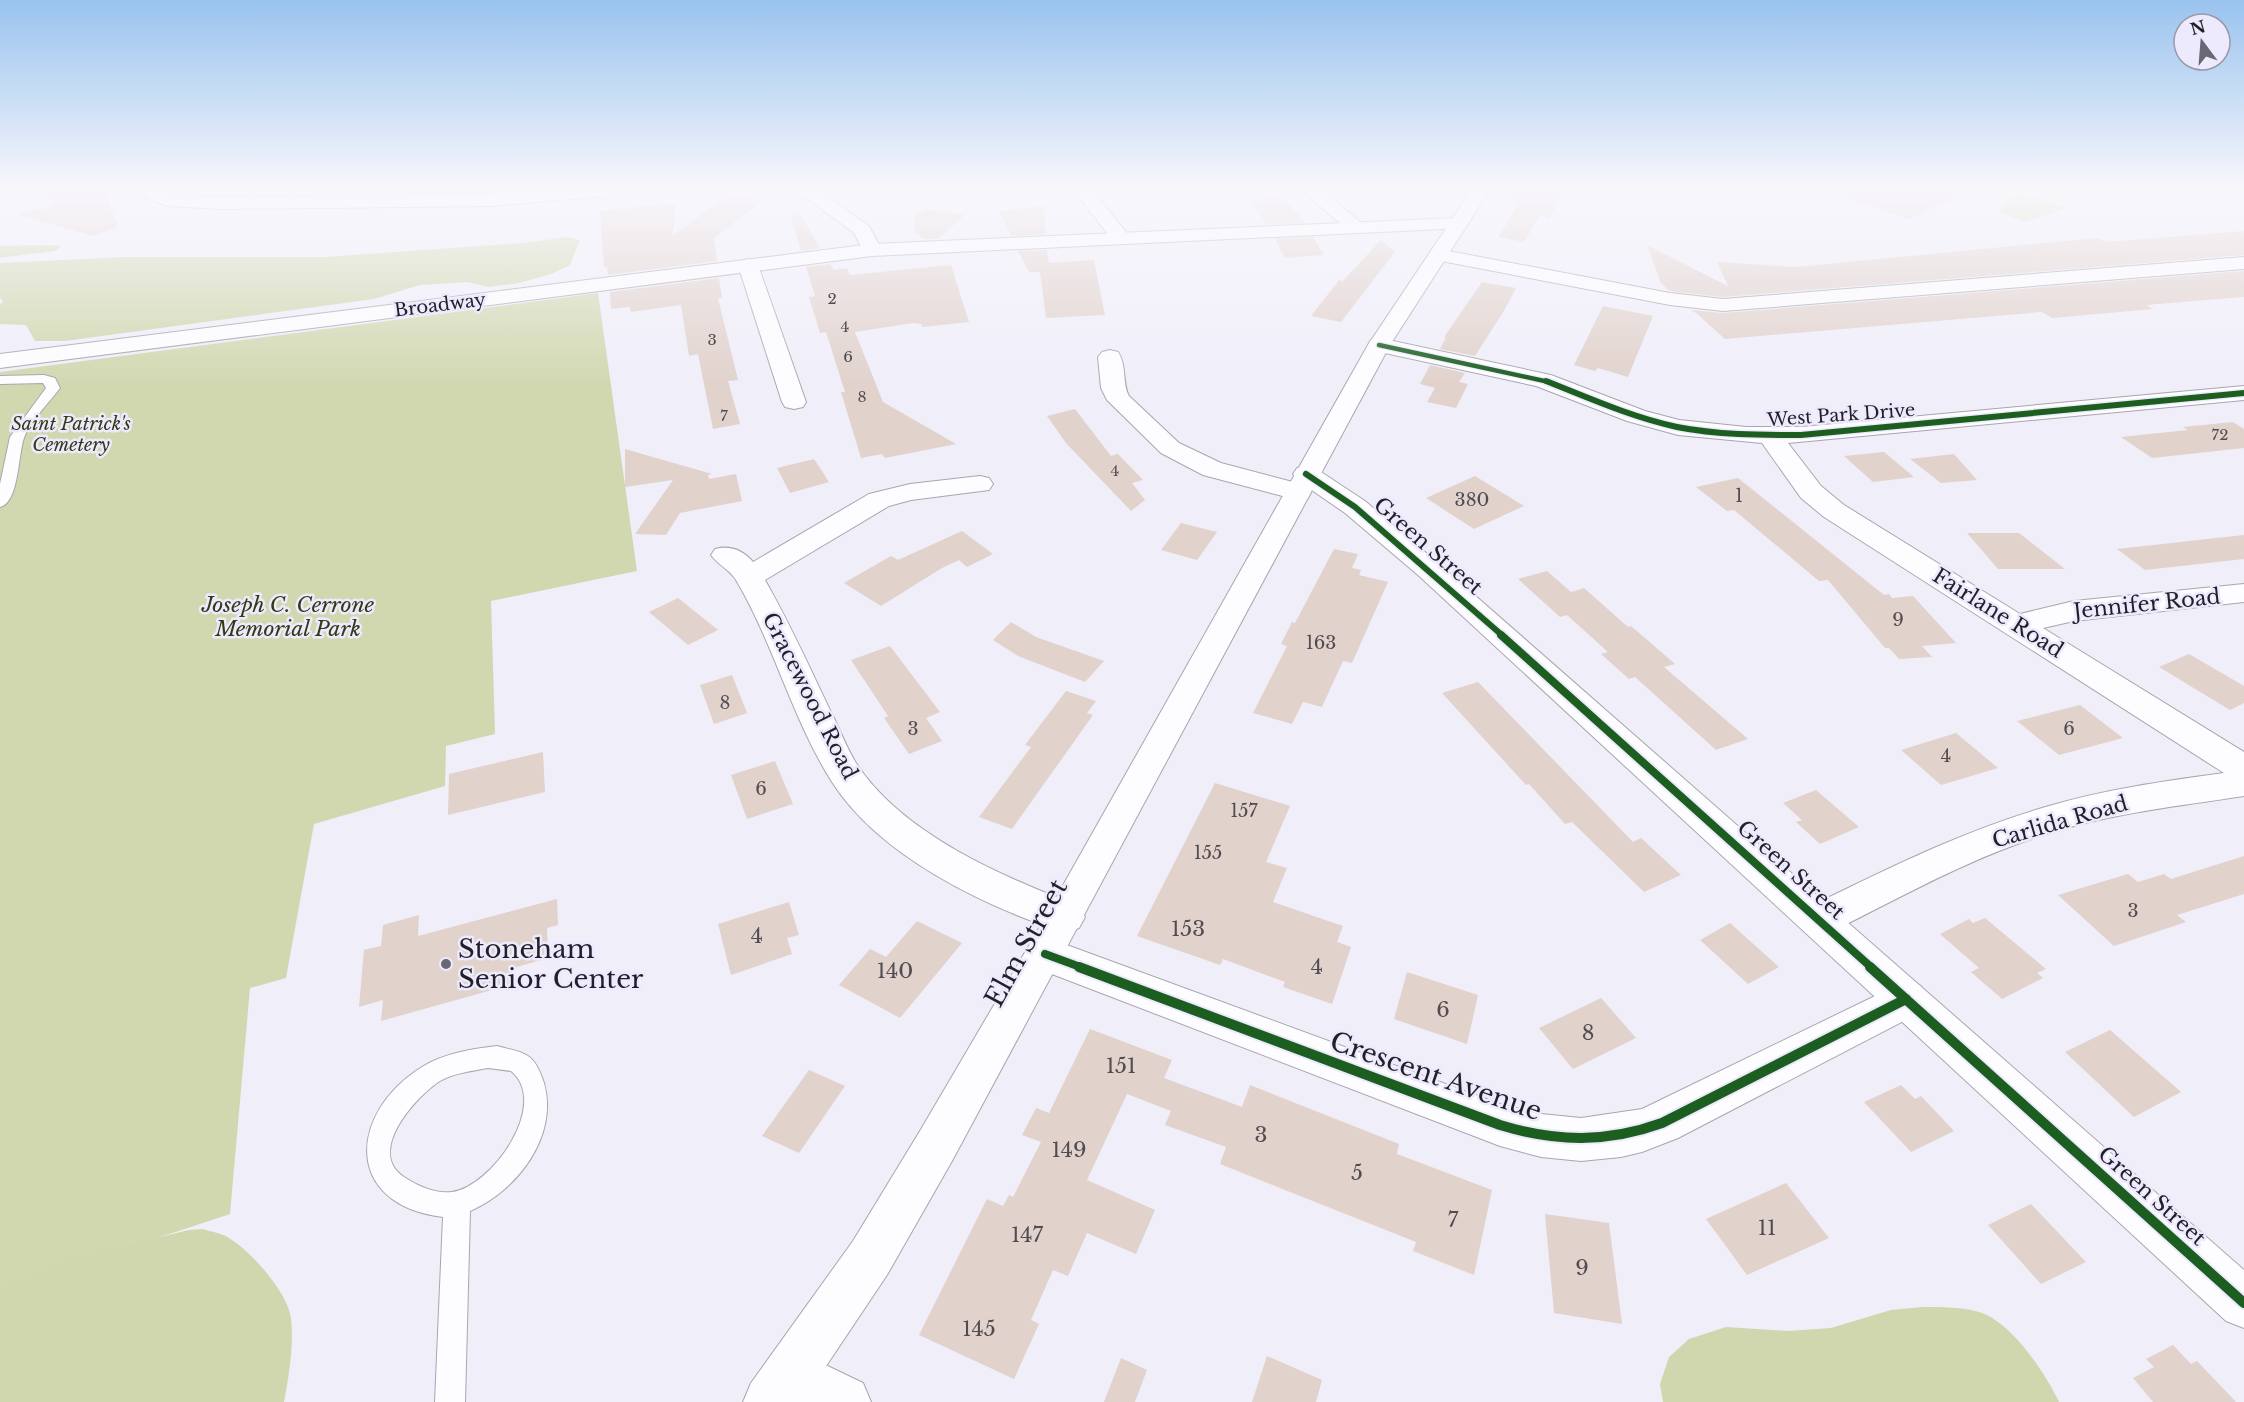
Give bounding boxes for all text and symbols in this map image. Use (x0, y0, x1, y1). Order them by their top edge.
north arrow (2172, 12, 2232, 72)
text: N (2188, 16, 2208, 39)
street label: Broadway (393, 288, 488, 322)
house number: 2 (827, 289, 837, 308)
house number: 4 (841, 317, 849, 336)
house number: 3 (707, 330, 717, 349)
house number: 6 (843, 347, 853, 366)
house number: 8 (857, 387, 867, 406)
street label: West Park Drive (1765, 399, 1916, 431)
house number: 7 (720, 406, 728, 425)
park label: Saint Patrick's Cemetery (11, 413, 131, 456)
house number: 72 (2212, 425, 2228, 444)
house number: 4 (1111, 461, 1119, 480)
house number: 1 (1735, 485, 1743, 507)
house number: 380 (1455, 489, 1489, 511)
street label: Green Street (1368, 492, 1488, 600)
street label: Fairlane Road (1928, 562, 2068, 664)
street label: Jennifer Road (2069, 583, 2222, 625)
park label: Joseph C. Cerrone Memorial Park (201, 592, 375, 642)
street label: Gracewood Road (757, 608, 863, 784)
house number: 9 (1892, 609, 1904, 631)
house number: 163 (1306, 632, 1336, 654)
house number: 8 (720, 692, 730, 714)
house number: 3 (907, 718, 919, 740)
house number: 6 (2063, 718, 2075, 740)
house number: 4 (1941, 745, 1951, 767)
house number: 6 (755, 778, 767, 800)
street label: Carlida Road (1989, 790, 2131, 854)
house number: 157 (1230, 800, 1259, 822)
street label: Green Street (1732, 815, 1850, 925)
house number: 155 (1194, 842, 1222, 864)
street label: Elm Street (978, 873, 1074, 1012)
house number: 3 (2127, 900, 2139, 922)
house number: 153 (1171, 916, 1205, 942)
house number: 4 (751, 923, 763, 949)
place label: Stoneham Senior Center (458, 933, 644, 995)
house number: 4 (1311, 954, 1323, 980)
marker: Stoneham Senior Center (439, 957, 453, 971)
house number: 140 (877, 958, 913, 984)
house number: 6 (1436, 997, 1450, 1023)
house number: 8 (1582, 1020, 1594, 1046)
street label: Crescent Avenue (1326, 1025, 1546, 1127)
house number: 151 (1106, 1053, 1136, 1079)
house number: 3 (1255, 1122, 1267, 1148)
house number: 149 (1051, 1137, 1087, 1163)
street label: Green Street (2093, 1141, 2211, 1251)
house number: 5 (1351, 1160, 1363, 1186)
house number: 7 (1448, 1207, 1459, 1233)
house number: 11 (1758, 1215, 1776, 1241)
house number: 147 (1011, 1222, 1044, 1248)
house number: 9 (1575, 1255, 1589, 1281)
house number: 145 (962, 1316, 996, 1342)

